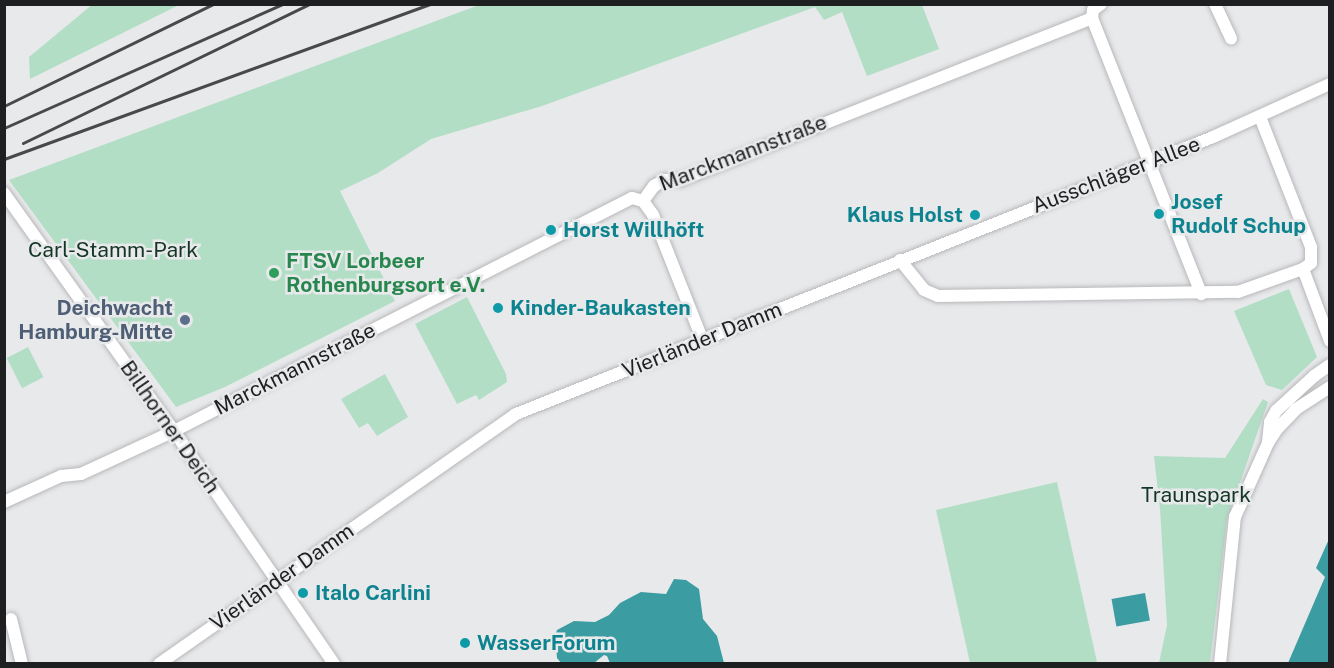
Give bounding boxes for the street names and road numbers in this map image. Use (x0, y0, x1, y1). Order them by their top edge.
street label: Marckmannstraße (656, 109, 830, 197)
street label: Ausschläger Allee (1028, 131, 1204, 219)
street label: Vierländer Damm (619, 297, 785, 383)
street label: Marckmannstraße (210, 318, 380, 420)
street label: Billhorner Deich (115, 356, 225, 498)
street label: Vierländer Damm (205, 518, 359, 636)

